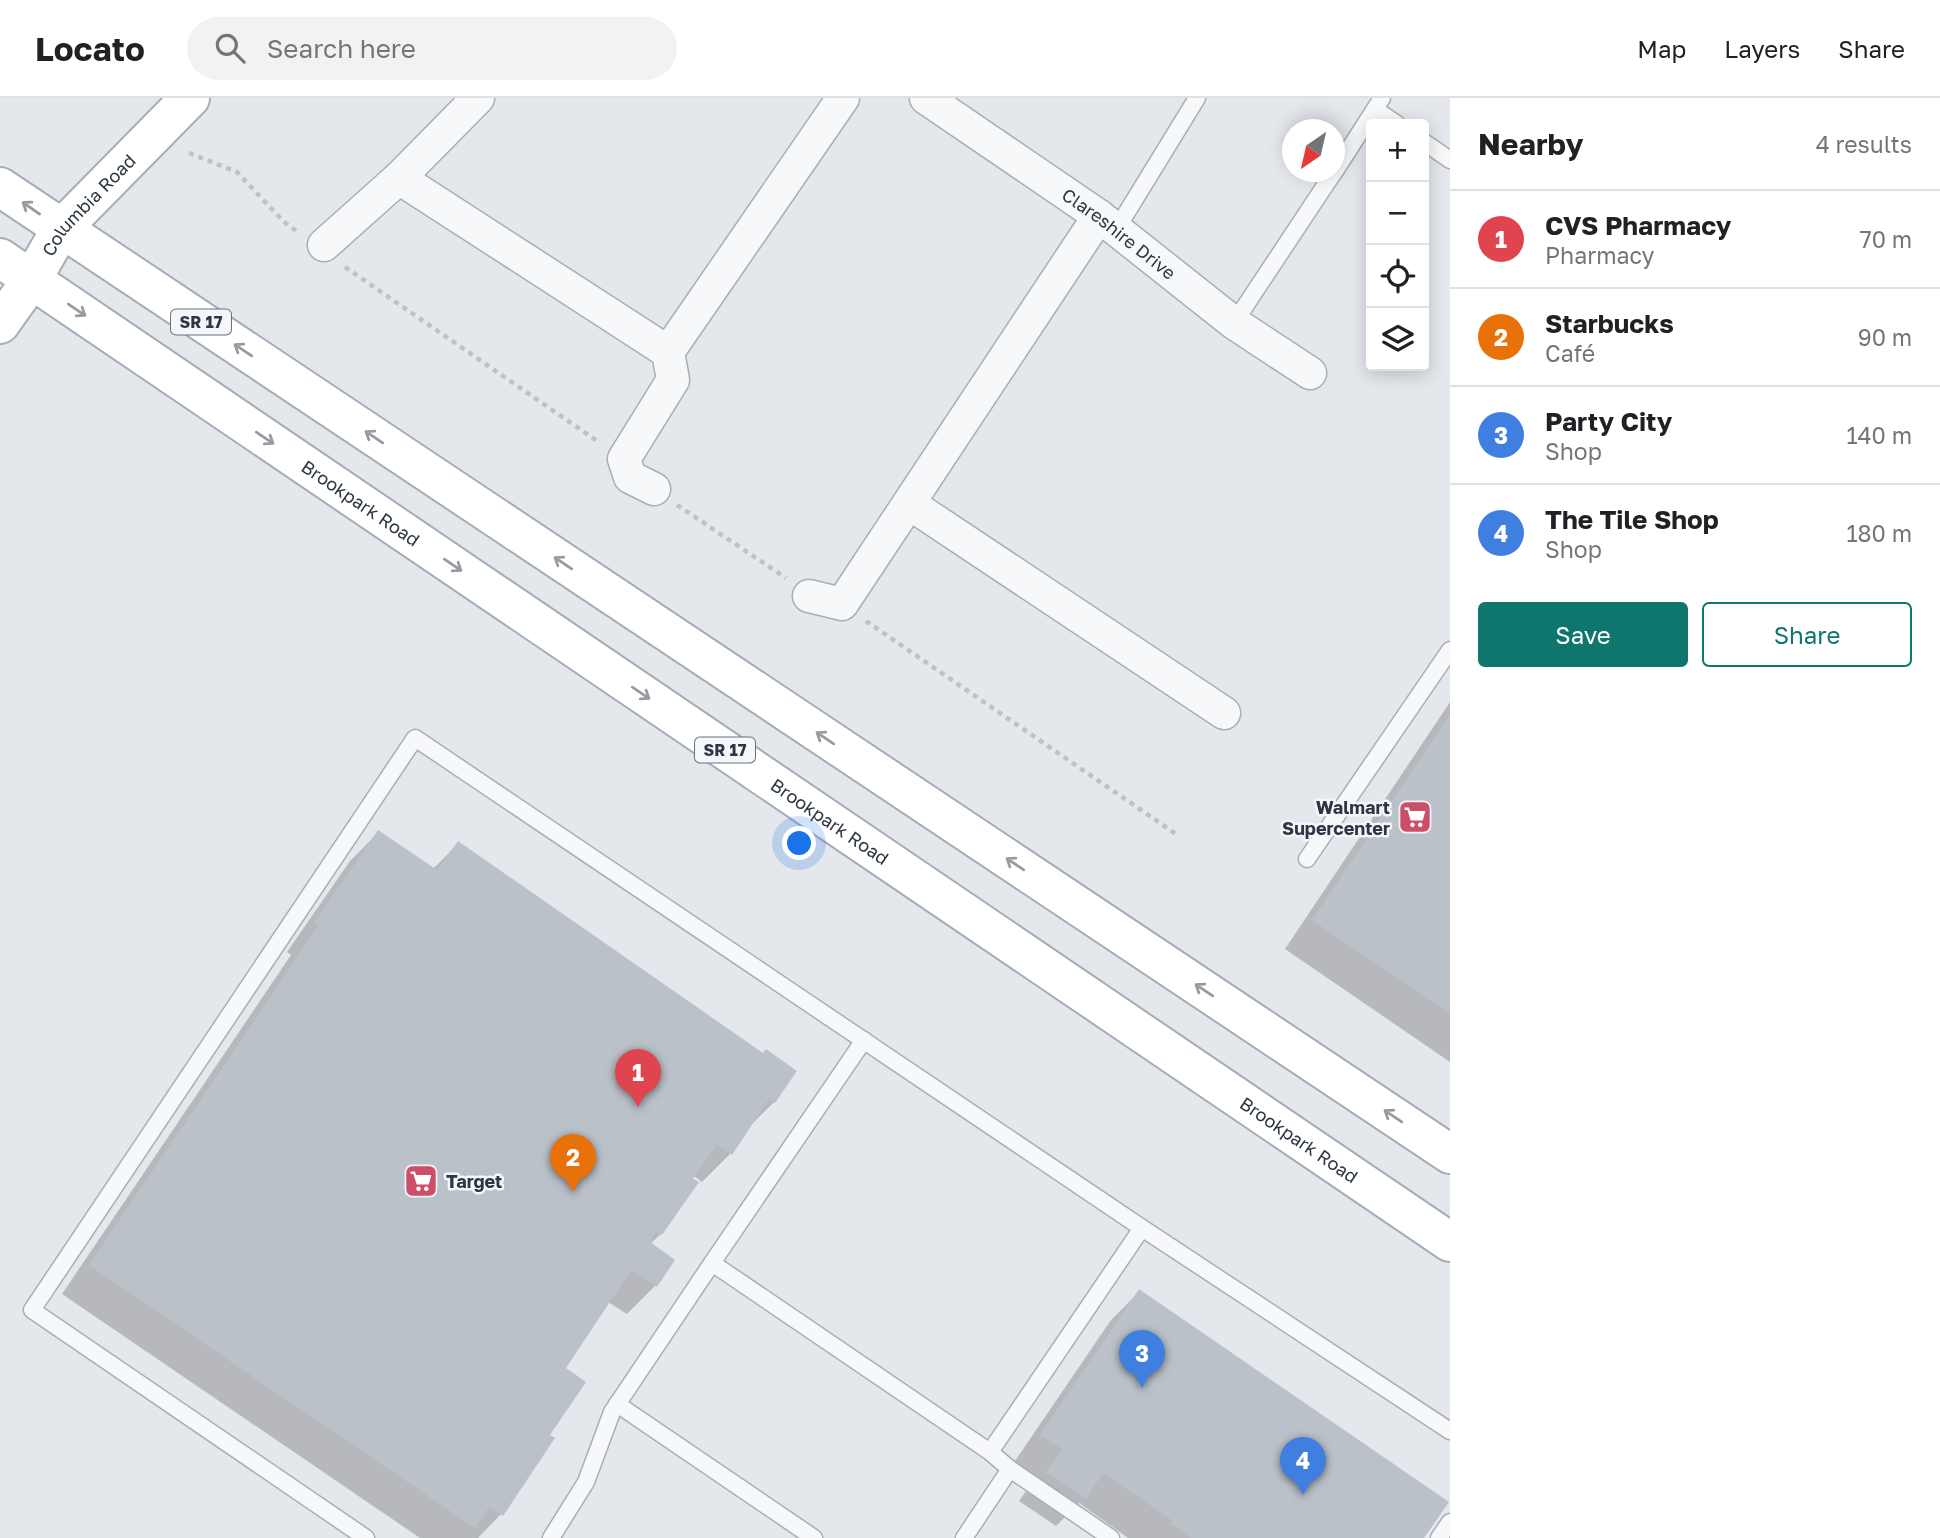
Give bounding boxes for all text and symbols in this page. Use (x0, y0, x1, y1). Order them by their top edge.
search box (187, 17, 677, 80)
text: Locato (35, 29, 145, 68)
icon: search (211, 29, 249, 67)
text: Search here (267, 33, 416, 64)
text: Map (1637, 34, 1686, 63)
text: Layers (1724, 34, 1800, 63)
text: Share (1838, 34, 1905, 63)
north arrow (1282, 119, 1345, 182)
map controls (1366, 119, 1429, 371)
button: + (1366, 119, 1429, 182)
text: Nearby (1478, 126, 1583, 162)
text: 4 results (1816, 130, 1912, 158)
street label: Columbia Road (37, 149, 140, 260)
button: − (1366, 182, 1429, 245)
street label: Clareshire Drive (1058, 183, 1181, 284)
one-way arrow (22, 201, 41, 215)
text: CVS Pharmacy (1545, 210, 1731, 241)
text: 1 (1495, 225, 1507, 253)
text: 70 m (1859, 225, 1912, 253)
text: Pharmacy (1545, 241, 1654, 269)
button: locate (1366, 245, 1429, 308)
one-way arrow (67, 303, 86, 317)
button: layers (1366, 308, 1429, 371)
text: Starbucks (1545, 308, 1674, 339)
road number: SR 17 (171, 310, 231, 334)
text: 2 (1494, 323, 1508, 351)
text: 90 m (1858, 323, 1912, 351)
text: Café (1545, 339, 1595, 367)
one-way arrow (234, 343, 253, 357)
text: Party City (1545, 406, 1672, 437)
text: 3 (1494, 421, 1508, 449)
text: 140 m (1846, 421, 1912, 449)
one-way arrow (364, 429, 384, 443)
one-way arrow (255, 430, 274, 445)
text: Shop (1545, 437, 1602, 465)
street label: Brookpark Road (298, 455, 424, 551)
text: The Tile Shop (1545, 504, 1719, 535)
text: 4 (1494, 519, 1508, 547)
text: 180 m (1846, 519, 1912, 547)
text: Shop (1545, 535, 1602, 563)
one-way arrow (554, 555, 573, 570)
one-way arrow (443, 558, 462, 572)
button: Save (1478, 602, 1688, 667)
button: Share (1702, 602, 1912, 667)
one-way arrow (631, 686, 651, 700)
one-way arrow (816, 730, 835, 745)
road number: SR 17 (695, 737, 755, 762)
street label: Brookpark Road (767, 773, 893, 869)
place label: Walmart Supercenter (1282, 796, 1390, 839)
supermarket icon: Walmart Supercenter (1396, 798, 1434, 836)
your location (782, 826, 816, 860)
one-way arrow (1005, 856, 1025, 870)
one-way arrow (1195, 983, 1214, 997)
pin: 1 (615, 1049, 661, 1107)
street label: Brookpark Road (1236, 1092, 1362, 1187)
one-way arrow (1384, 1109, 1403, 1123)
pin: 2 (550, 1134, 596, 1192)
supermarket icon: Target (402, 1162, 440, 1200)
place label: Target (446, 1170, 502, 1192)
pin: 3 (1119, 1330, 1165, 1388)
pin: 4 (1280, 1437, 1326, 1495)

